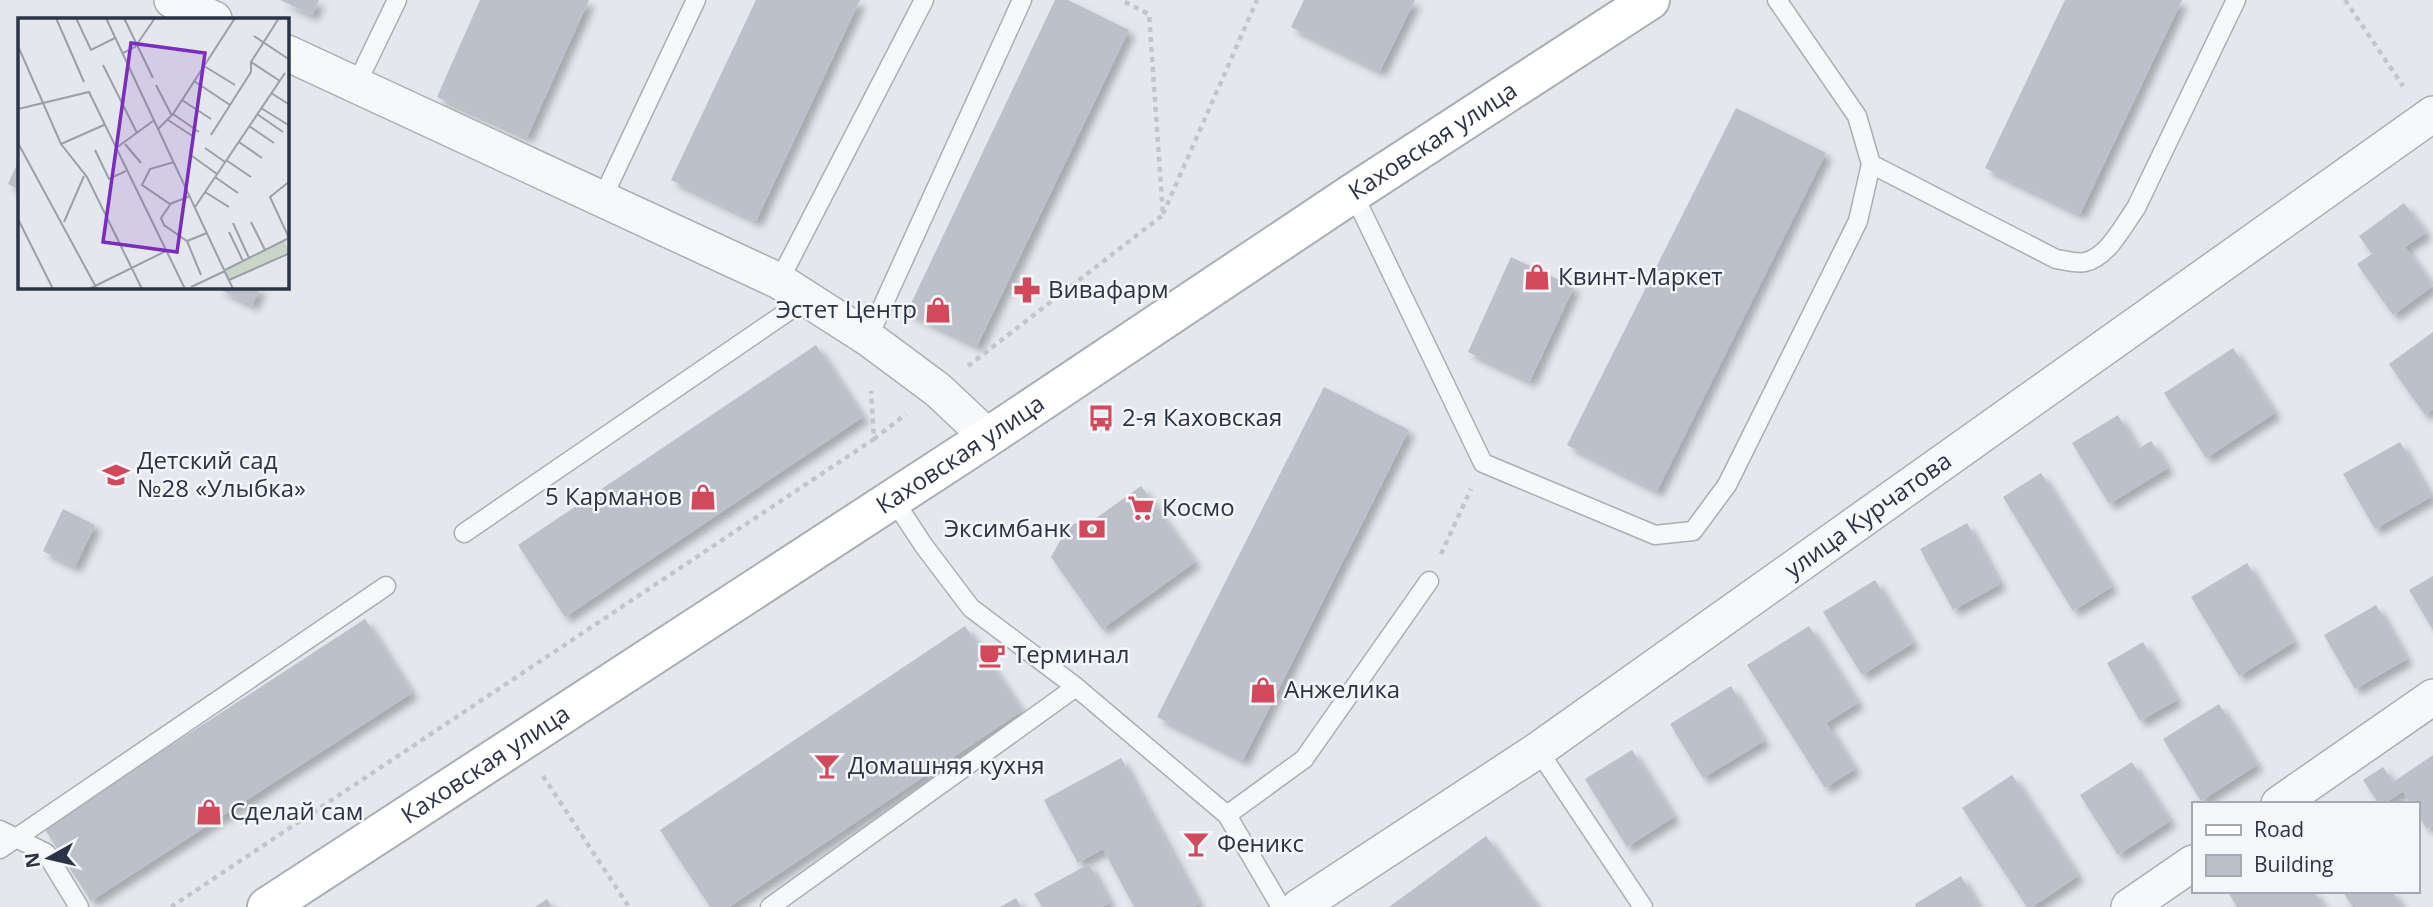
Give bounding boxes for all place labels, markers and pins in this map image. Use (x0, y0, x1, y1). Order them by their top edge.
place label: Квинт-Маркет (1558, 259, 1723, 292)
shop icon: Квинт-Маркет (1522, 262, 1552, 292)
place label: Вивафарм (1048, 272, 1169, 305)
pharmacy icon: Вивафарм (1012, 275, 1042, 305)
place label: Эстет Центр (776, 292, 917, 325)
shop icon: Эстет Центр (923, 295, 953, 325)
place label: 2-я Каховская (1122, 400, 1282, 433)
bus stop icon: 2-я Каховская (1086, 403, 1116, 433)
place label: Детский сад №28 «Улыбка» (137, 443, 306, 504)
school or university icon: Детский сад №28 «Улыбка» (101, 460, 131, 490)
place label: 5 Карманов (545, 479, 682, 512)
shop icon: 5 Карманов (688, 482, 718, 512)
place label: Космо (1162, 490, 1235, 523)
supermarket icon: Космо (1126, 493, 1156, 523)
place label: Эксимбанк (944, 511, 1072, 544)
bank icon: Эксимбанк (1077, 514, 1107, 544)
place label: Терминал (1013, 637, 1130, 670)
cafe icon: Терминал (977, 640, 1007, 670)
place label: Анжелика (1284, 672, 1400, 705)
shop icon: Анжелика (1248, 675, 1278, 705)
place label: Домашняя кухня (848, 748, 1045, 781)
bar icon: Домашняя кухня (812, 751, 842, 781)
place label: Сделай сам (230, 794, 363, 827)
shop icon: Сделай сам (194, 797, 224, 827)
place label: Феникс (1217, 826, 1304, 859)
bar icon: Феникс (1181, 829, 1211, 859)

